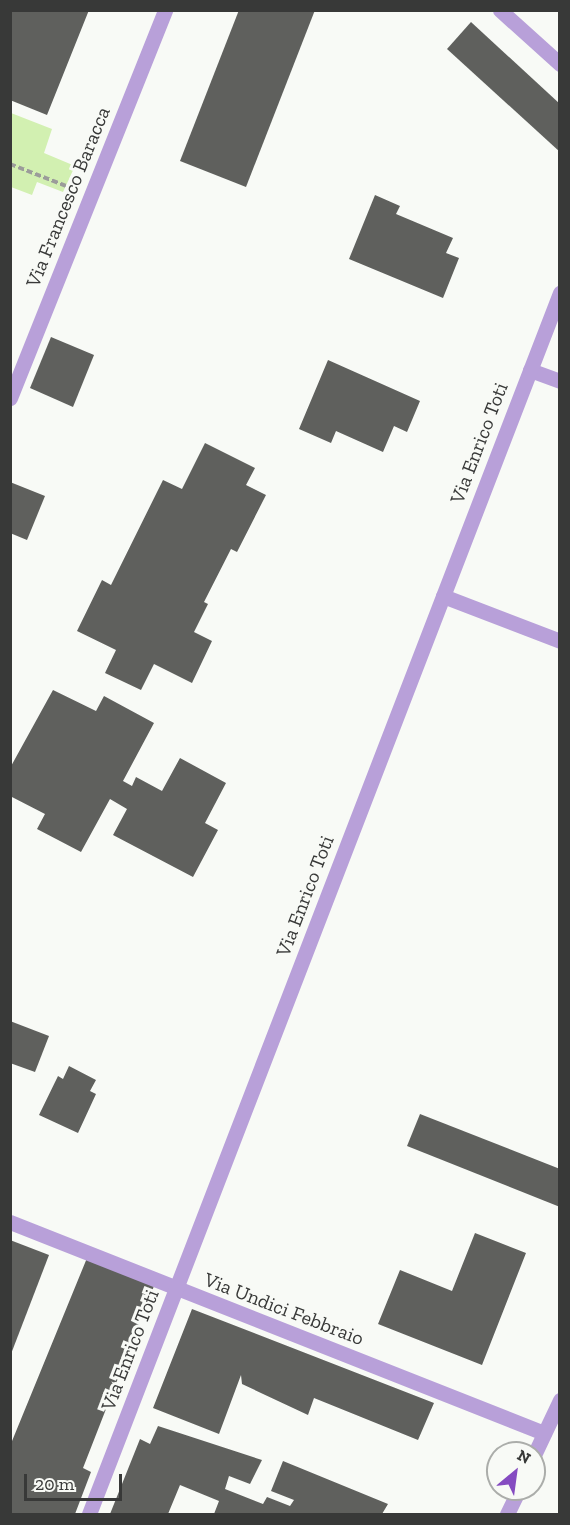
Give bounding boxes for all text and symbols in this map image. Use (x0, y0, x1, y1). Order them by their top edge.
street label: Via Francesco Baracca (21, 103, 115, 291)
street label: Via Enrico Toti (445, 379, 513, 507)
street label: Via Enrico Toti (271, 832, 339, 960)
street label: Via Undici Febbraio (201, 1267, 367, 1351)
street label: Via Enrico Toti (96, 1286, 164, 1414)
north arrow (486, 1441, 546, 1501)
text: N (514, 1445, 534, 1468)
scale bar (27, 1462, 124, 1500)
text: 20 m (35, 1473, 74, 1495)

